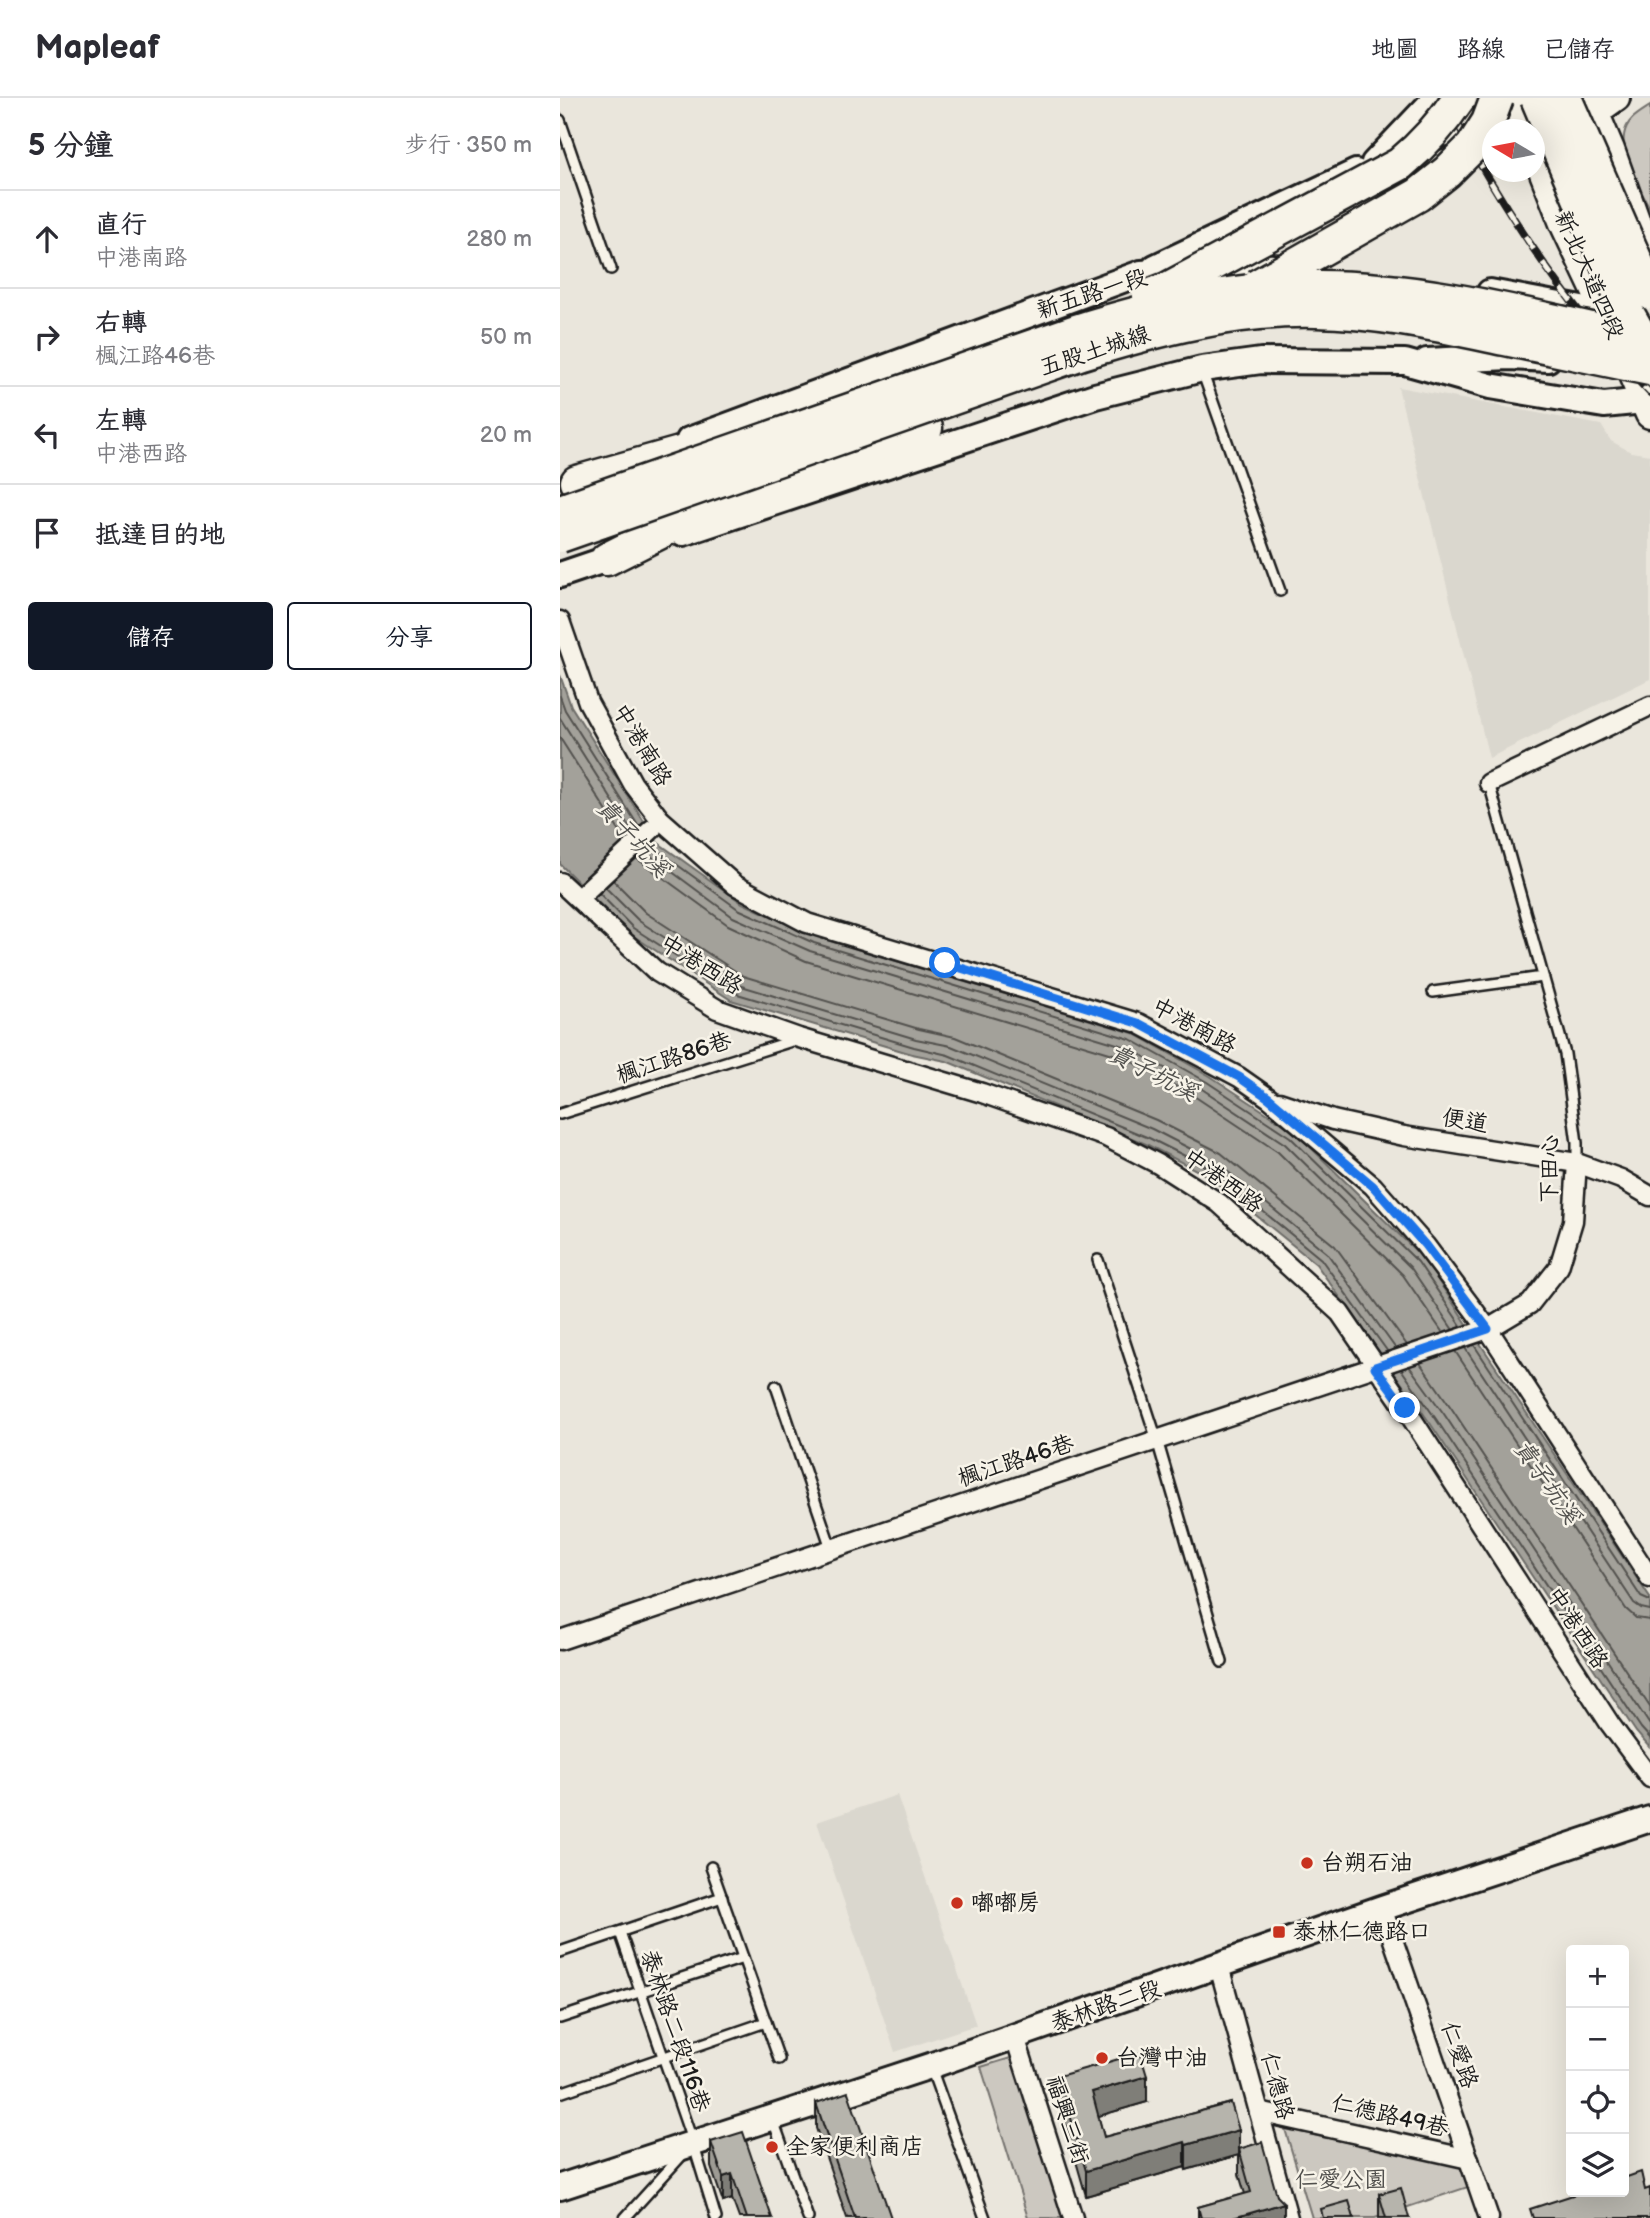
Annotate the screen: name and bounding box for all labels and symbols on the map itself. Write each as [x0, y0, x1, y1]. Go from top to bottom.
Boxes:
north arrow [1482, 119, 1545, 182]
street label: 新北大道四段 [1548, 206, 1630, 344]
street label: 新五路一段 [1033, 263, 1151, 325]
street label: 五股土城線 [1036, 320, 1154, 382]
street label: 中港南路 [606, 698, 678, 792]
water label: 貴子坑溪 [590, 793, 677, 885]
street label: 中港西路 [655, 929, 747, 1001]
route start [929, 947, 960, 978]
street label: 中港南路 [1147, 992, 1241, 1060]
street label: 楓江路86巷 [613, 1026, 736, 1090]
water label: 貴子坑溪 [1104, 1038, 1204, 1109]
street label: 便道 [1440, 1104, 1490, 1138]
street label: 下田心 [1535, 1134, 1565, 1204]
street label: 中港西路 [1178, 1143, 1268, 1219]
route end [1389, 1392, 1420, 1423]
street label: 楓江路46巷 [955, 1429, 1078, 1493]
water label: 貴子坑溪 [1508, 1434, 1588, 1531]
street label: 中港西路 [1540, 1582, 1614, 1674]
place label: 台朔石油 [1321, 1849, 1413, 1877]
marker: 台朔石油 [1299, 1855, 1315, 1871]
place label: 嘟嘟房 [971, 1889, 1040, 1917]
marker: 嘟嘟房 [949, 1895, 965, 1911]
place label: 泰林仁德路口 [1293, 1918, 1431, 1946]
marker: 泰林仁德路口 [1271, 1924, 1287, 1940]
street label: 泰林路二段116巷 [634, 1946, 716, 2117]
street label: 泰林路二段 [1047, 1974, 1165, 2038]
street label: 仁愛路 [1435, 2018, 1483, 2092]
place label: 台灣中油 [1116, 2044, 1208, 2072]
street label: 仁德路 [1255, 2049, 1299, 2123]
marker: 台灣中油 [1094, 2050, 1110, 2066]
street label: 福興三街 [1039, 2072, 1095, 2168]
street label: 仁德路49巷 [1329, 2089, 1452, 2143]
place label: 全家便利商店 [786, 2133, 924, 2161]
marker: 全家便利商店 [764, 2139, 780, 2155]
park label: 仁愛公園 [1295, 2166, 1387, 2194]

